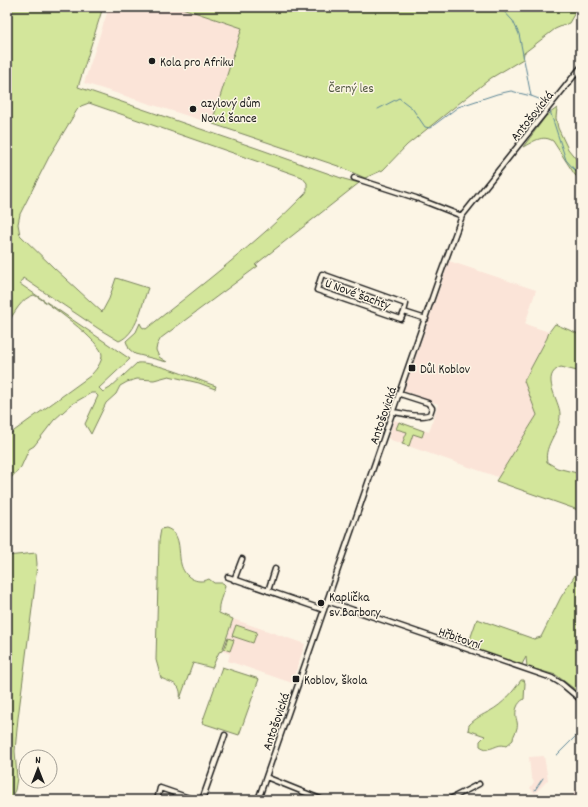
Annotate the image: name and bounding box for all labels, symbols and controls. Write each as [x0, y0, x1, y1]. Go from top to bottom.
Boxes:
place label: Kola pro Afriku [160, 54, 233, 73]
marker: Kola pro Afriku [147, 56, 157, 66]
park label: Černý les [328, 80, 374, 99]
street label: Antošovická [507, 87, 560, 146]
place label: azylový dům Nová šance [201, 95, 261, 129]
marker: azylový dům Nová šance [188, 104, 198, 114]
street label: U Nové šachty [322, 275, 393, 316]
place label: Důl Koblov [420, 361, 471, 380]
marker: Důl Koblov [407, 363, 417, 373]
street label: Antošovická [366, 384, 403, 447]
place label: Kaplička sv.Barbory [329, 589, 381, 623]
marker: Kaplička sv.Barbory [316, 598, 326, 608]
street label: Hřbitovní [435, 623, 485, 656]
place label: Koblov, škola [304, 672, 368, 691]
marker: Koblov, škola [291, 674, 301, 684]
street label: Antošovická [259, 690, 296, 753]
north arrow [18, 749, 58, 789]
text: N [35, 753, 41, 769]

